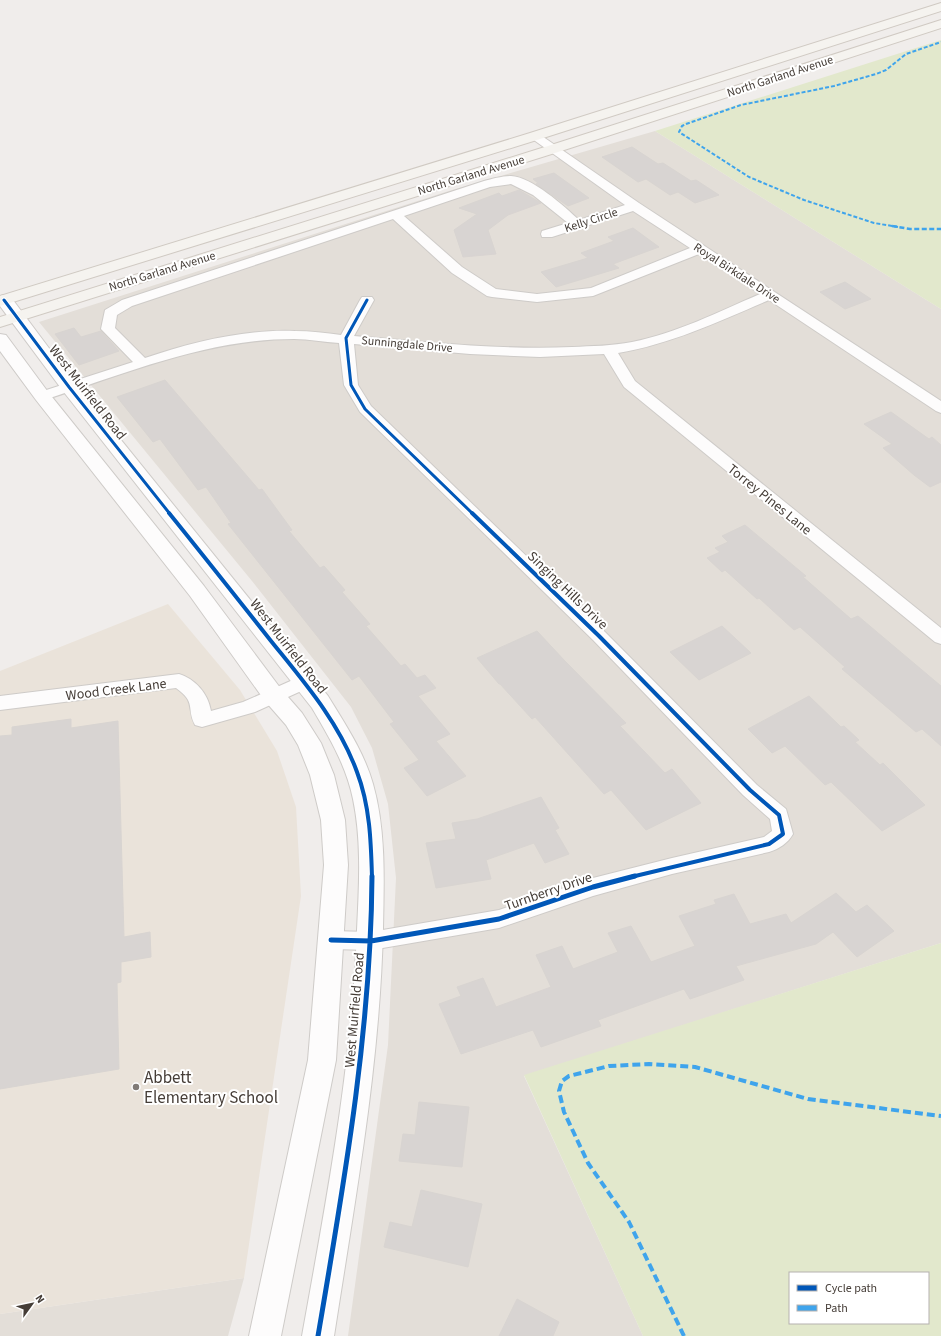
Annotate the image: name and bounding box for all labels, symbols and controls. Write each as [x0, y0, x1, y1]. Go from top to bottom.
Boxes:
street label: North Garland Avenue [725, 51, 835, 102]
street label: North Garland Avenue [416, 151, 527, 200]
street label: Kelly Circle [562, 204, 620, 237]
street label: Royal Birkdale Drive [690, 239, 783, 308]
street label: North Garland Avenue [107, 247, 218, 296]
street label: Sunningdale Drive [361, 332, 453, 357]
street label: West Muirfield Road [44, 341, 131, 444]
street label: Torrey Pines Lane [723, 460, 816, 540]
street label: Singing Hills Drive [522, 547, 612, 635]
street label: West Muirfield Road [245, 595, 332, 698]
street label: Wood Creek Lane [65, 674, 168, 706]
street label: Turnberry Drive [502, 868, 595, 916]
street label: West Muirfield Road [340, 952, 370, 1069]
place label: Abbett Elementary School [144, 1066, 278, 1110]
marker: Abbett Elementary School [131, 1082, 141, 1092]
legend [789, 1272, 929, 1324]
text: Cycle path [825, 1280, 877, 1297]
north arrow [12, 1284, 52, 1324]
text: N [32, 1292, 48, 1306]
text: Path [825, 1300, 848, 1317]

